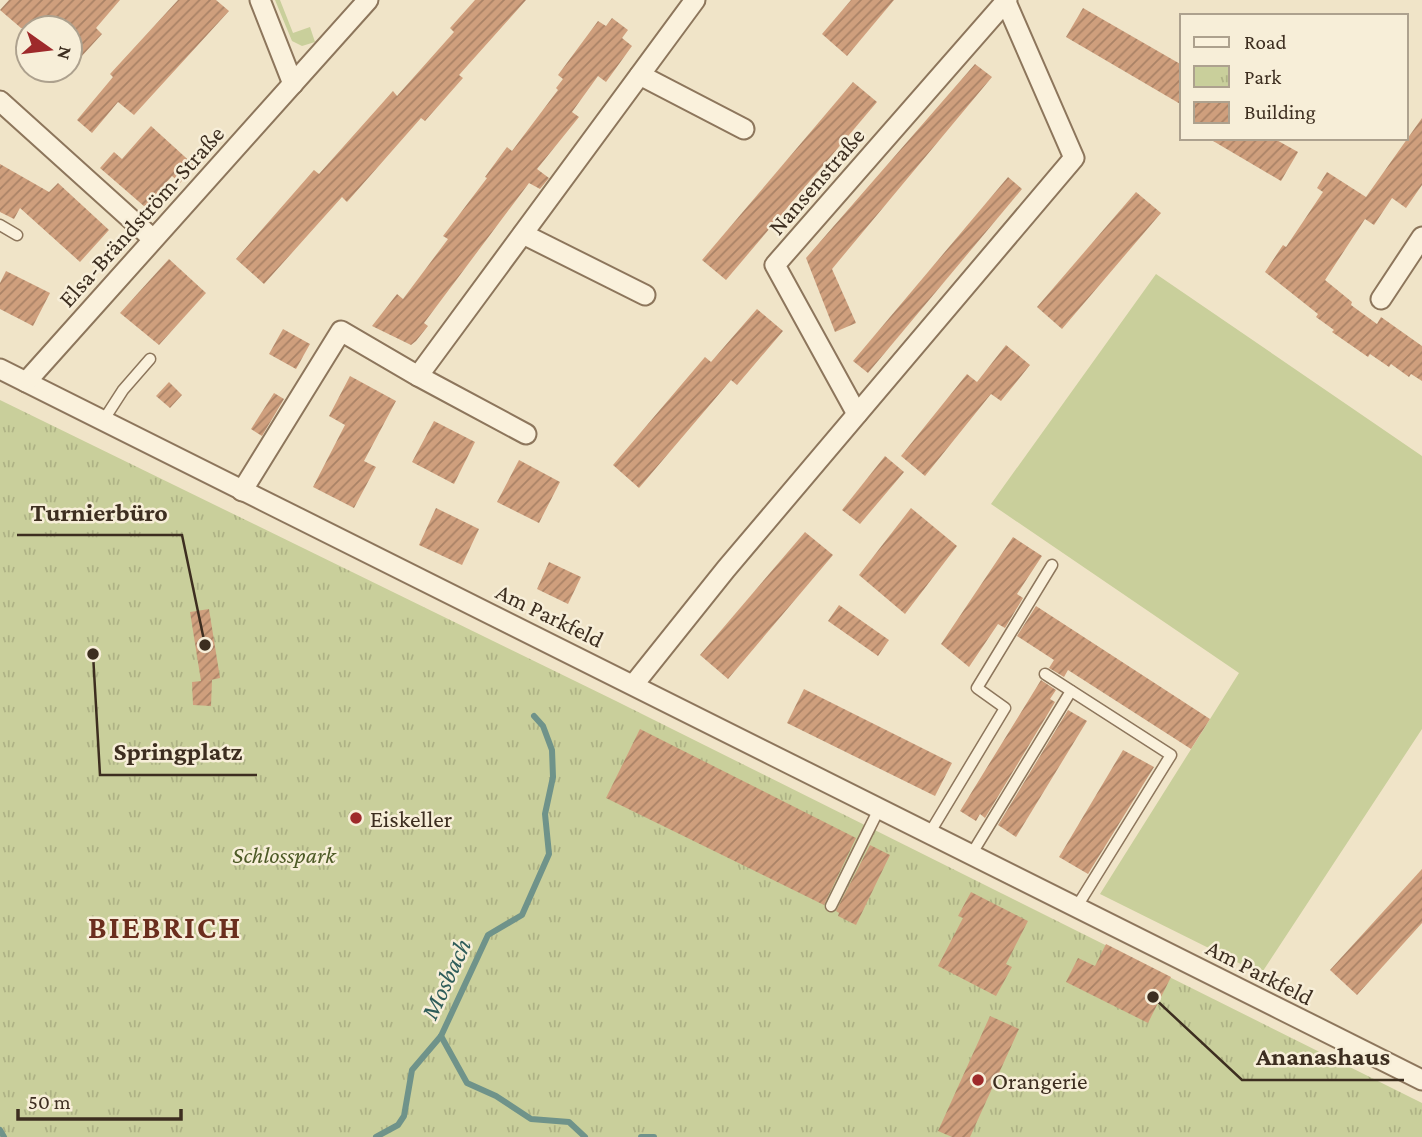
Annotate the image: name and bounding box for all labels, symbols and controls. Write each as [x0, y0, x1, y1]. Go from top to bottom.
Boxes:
north arrow [14, 14, 84, 84]
legend [1180, 14, 1408, 140]
text: Road [1244, 30, 1287, 54]
text: N [53, 44, 77, 62]
text: Park [1244, 65, 1281, 89]
text: Building [1244, 100, 1316, 124]
street label: Elsa-Brändström-Straße [53, 120, 229, 312]
street label: Nansenstraße [762, 122, 870, 240]
callout: Turnierbüro [17, 488, 182, 535]
text: Turnierbüro [30, 498, 168, 527]
street label: Am Parkfeld [492, 577, 609, 653]
callout: Springplatz [100, 728, 257, 775]
text: Springplatz [113, 737, 243, 766]
place label: Eiskeller [370, 805, 453, 832]
marker: Eiskeller [348, 810, 364, 826]
park label: Schlosspark [232, 841, 337, 868]
district label: BIEBRICH [88, 909, 242, 945]
water label: Mosbach [414, 934, 477, 1025]
street label: Am Parkfeld [1202, 934, 1318, 1011]
callout: Ananashaus [1242, 1033, 1404, 1080]
text: Ananashaus [1255, 1042, 1390, 1071]
place label: Orangerie [992, 1067, 1088, 1094]
marker: Orangerie [970, 1072, 986, 1088]
scale bar [18, 1078, 180, 1122]
text: 50 m [28, 1090, 71, 1114]

